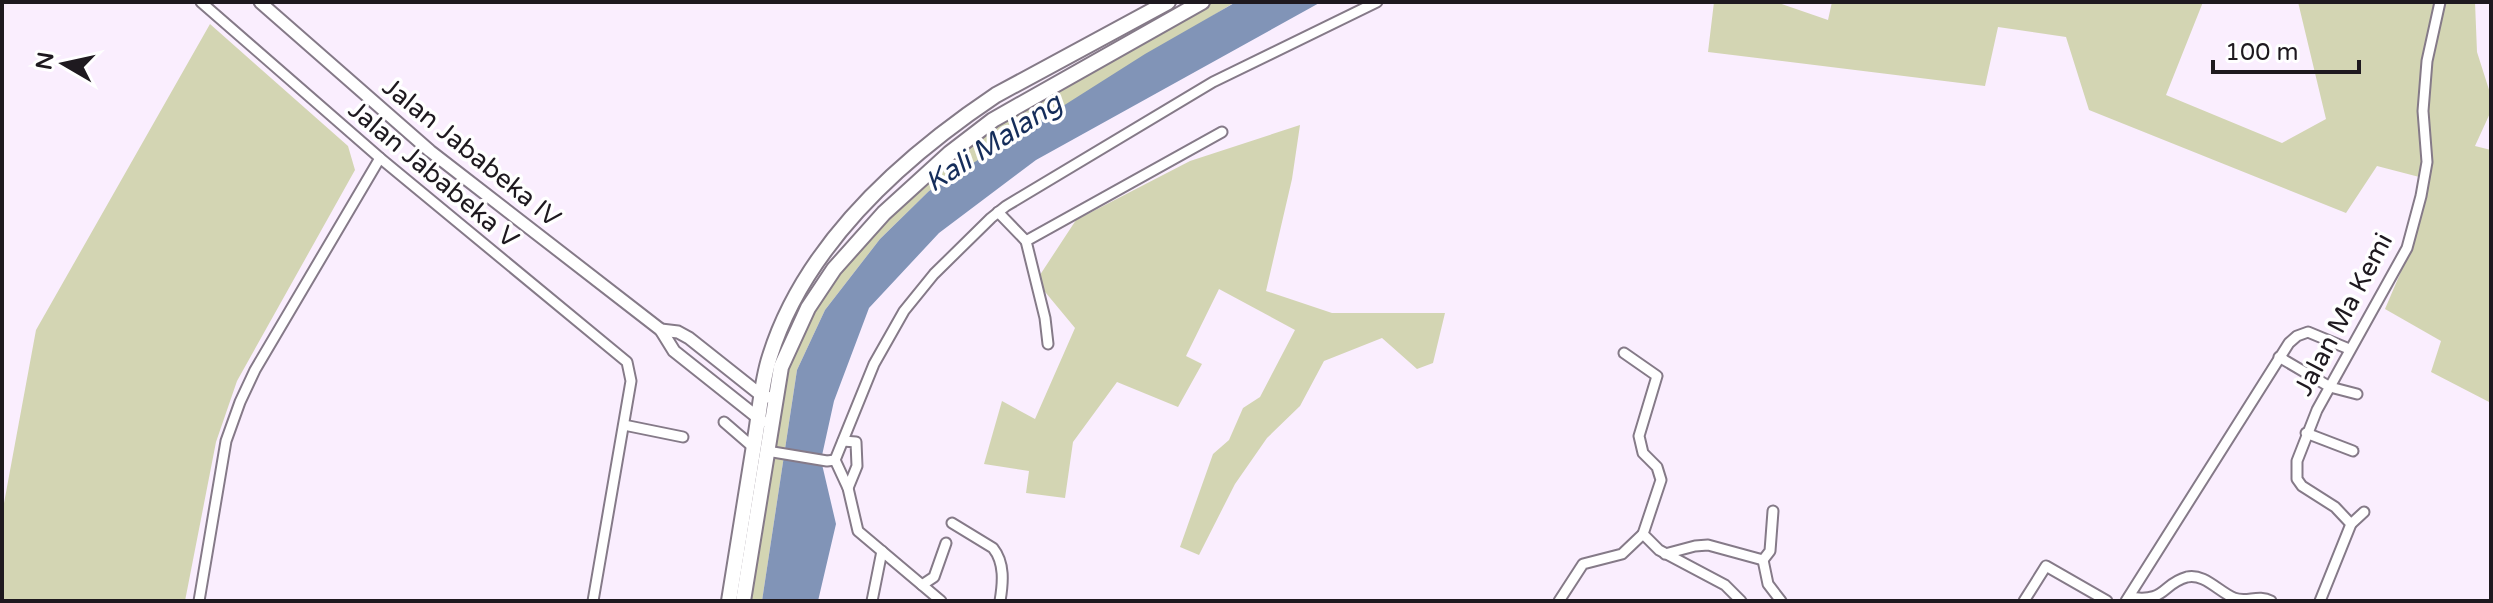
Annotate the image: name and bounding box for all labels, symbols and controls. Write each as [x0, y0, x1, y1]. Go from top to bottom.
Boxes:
north arrow [24, 24, 104, 104]
scale bar [2213, 24, 2359, 74]
text: 100 m [2225, 38, 2299, 67]
text: N [31, 50, 59, 72]
street label: Jalan Jababeka IV [376, 71, 567, 234]
water label: Kali Malang [919, 85, 1069, 200]
street label: Jalan Jababeka V [342, 94, 525, 255]
street label: Jalan Ma Kemi [2288, 228, 2399, 401]

